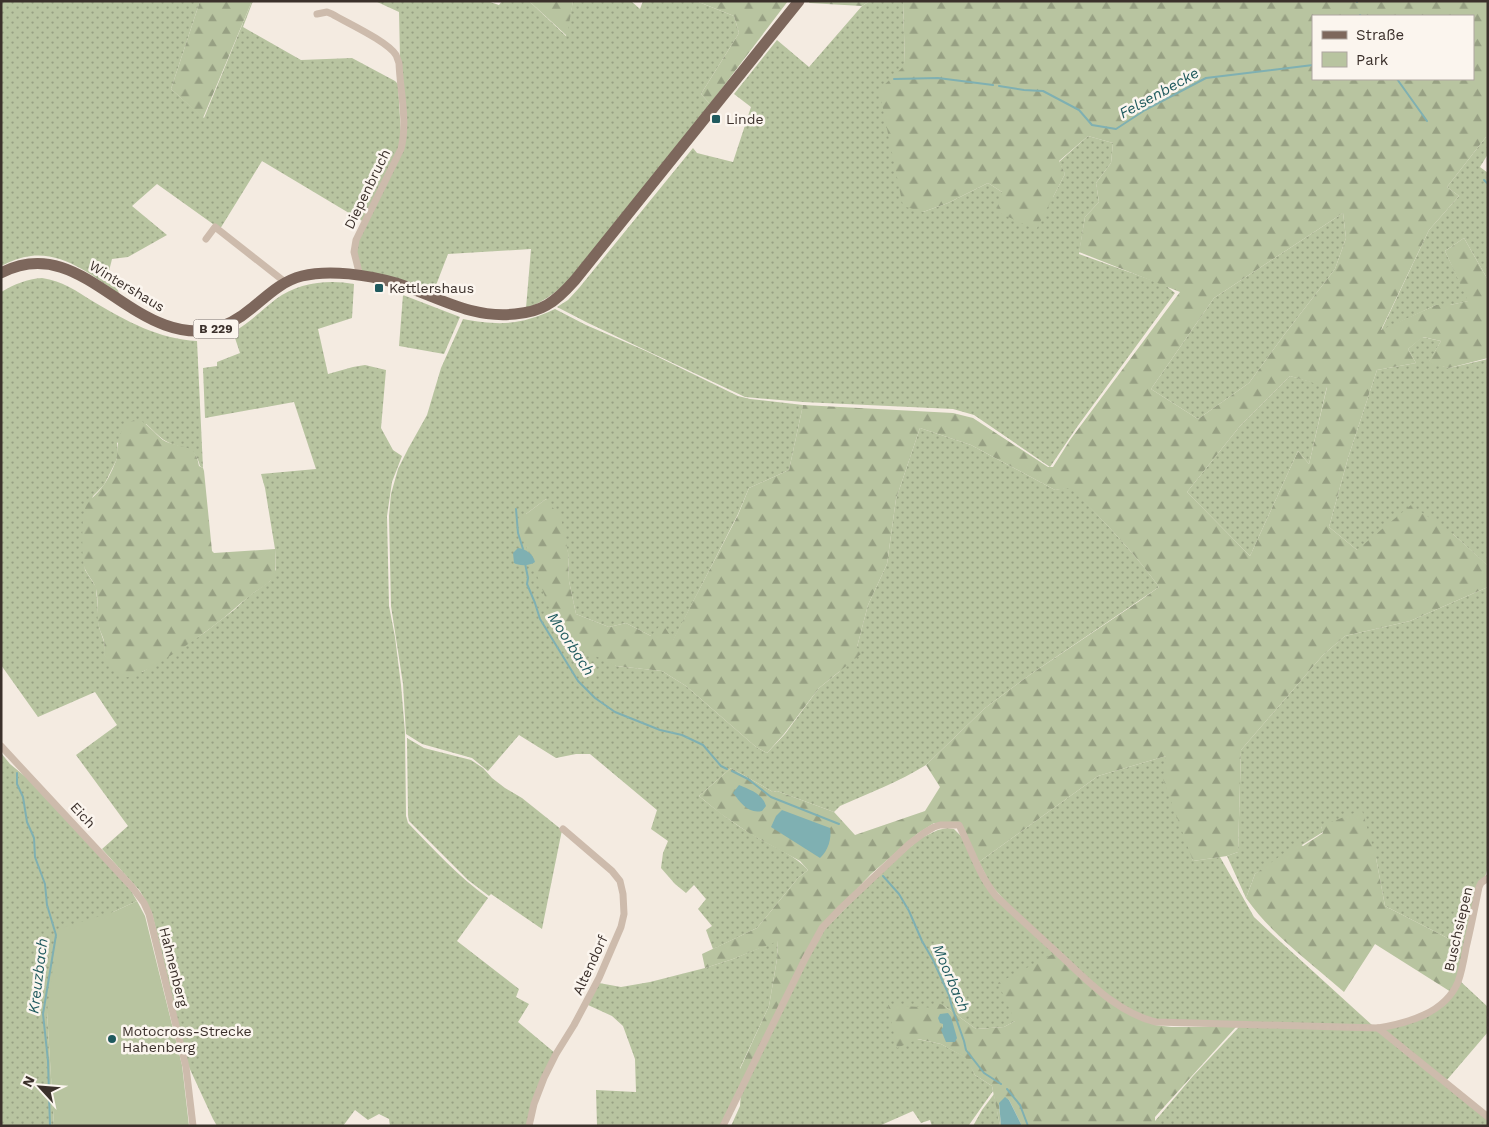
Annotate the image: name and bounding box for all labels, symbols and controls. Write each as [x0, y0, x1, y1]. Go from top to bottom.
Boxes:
legend [1312, 15, 1474, 80]
text: Straße [1356, 26, 1404, 44]
text: Park [1356, 51, 1389, 69]
water label: Felsenbecke [1116, 64, 1202, 122]
place label: Linde [726, 111, 764, 127]
marker: Linde [710, 113, 722, 125]
street label: Diepenbruch [341, 146, 393, 232]
street label: Wintershaus [86, 257, 168, 315]
place label: Kettlershaus [389, 280, 474, 296]
marker: Kettlershaus [373, 282, 385, 294]
road number: B 229 [194, 320, 238, 338]
water label: Moorbach [544, 609, 598, 679]
street label: Eich [67, 799, 99, 831]
street label: Buschsiepen [1440, 885, 1476, 973]
street label: Hahnenberg [156, 925, 192, 1009]
street label: Altendorf [569, 932, 611, 997]
water label: Kreuzbach [24, 937, 52, 1015]
water label: Moorbach [929, 942, 973, 1014]
place label: Motocross-Strecke Hahenberg [122, 1023, 252, 1055]
marker: Motocross-Strecke Hahenberg [106, 1033, 118, 1045]
north arrow [15, 1062, 65, 1112]
text: N [19, 1073, 38, 1089]

